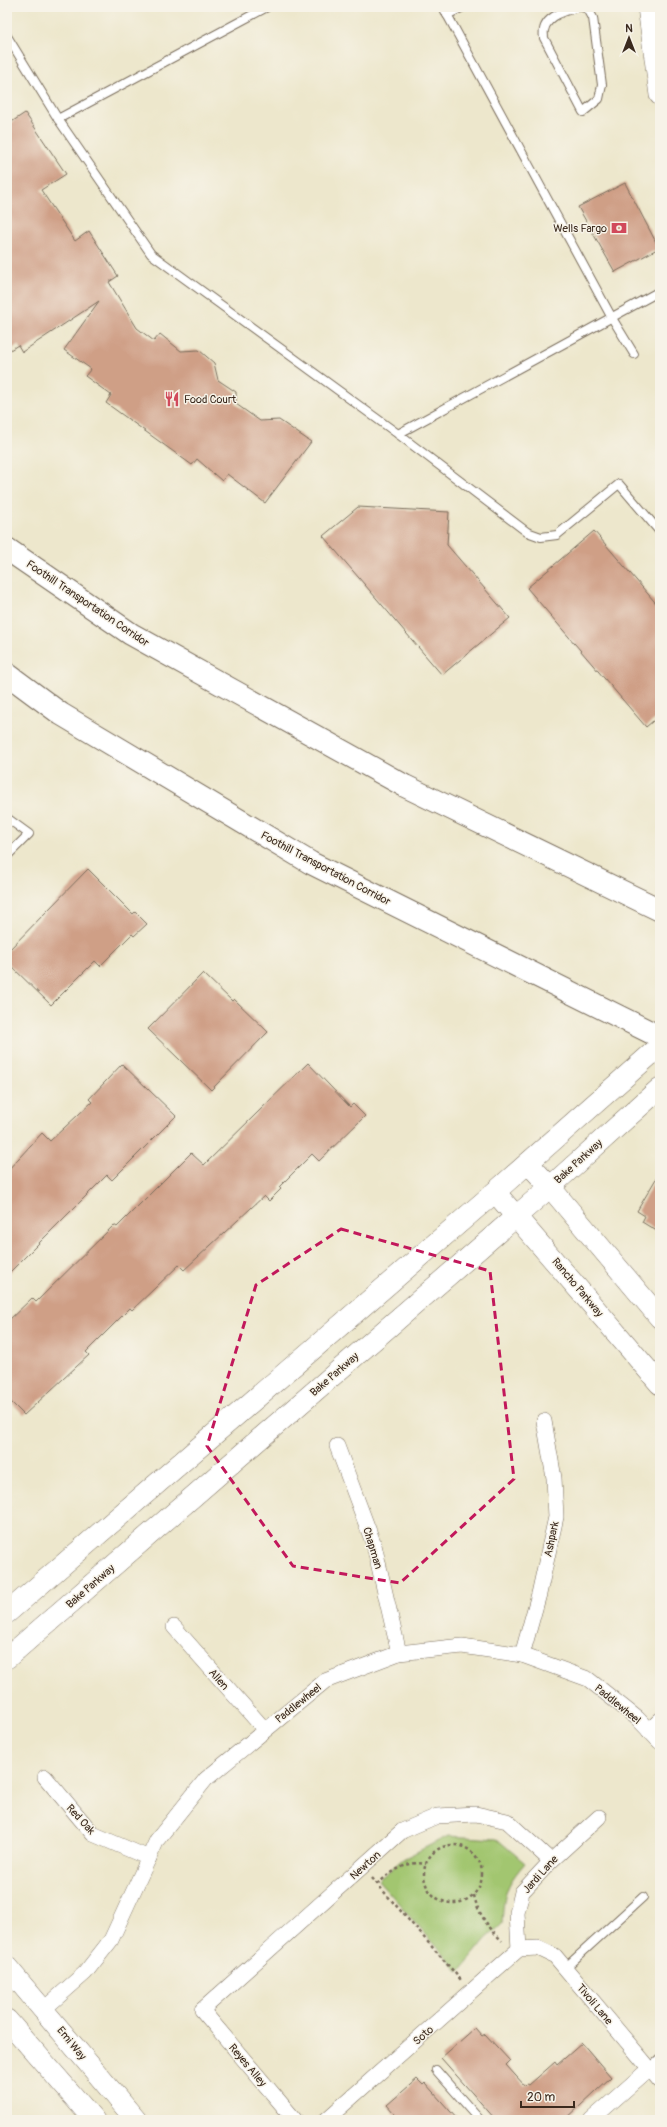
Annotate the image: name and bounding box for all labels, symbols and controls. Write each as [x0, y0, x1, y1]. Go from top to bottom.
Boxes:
north arrow [609, 18, 649, 58]
text: N [625, 22, 633, 35]
bank icon: Wells Fargo [610, 219, 628, 237]
place label: Wells Fargo [553, 222, 607, 235]
restaurant icon: Food Court [163, 390, 181, 408]
place label: Food Court [184, 393, 237, 406]
street label: Foothill Transportation Corridor [24, 557, 152, 649]
street label: Foothill Transportation Corridor [259, 829, 393, 908]
street label: Bake Parkway [552, 1136, 605, 1186]
street label: Rancho Parkway [549, 1255, 606, 1320]
street label: Bake Parkway [307, 1350, 362, 1399]
street label: Ashpark [541, 1520, 562, 1558]
street label: Chapman [360, 1526, 385, 1571]
street label: Bake Parkway [63, 1562, 118, 1611]
street label: Allen [206, 1666, 231, 1693]
street label: Paddlewheel [273, 1681, 324, 1726]
street label: Paddlewheel [592, 1682, 643, 1727]
street label: Red Oak [64, 1802, 98, 1837]
street label: Newton [347, 1848, 383, 1882]
street label: Jardi Lane [520, 1852, 561, 1896]
street label: Tivoli Lane [574, 1981, 616, 2028]
street label: Soto [411, 2023, 436, 2048]
street label: Emi Way [54, 2024, 89, 2063]
street label: Reyes Alley [226, 2041, 269, 2089]
scale bar [521, 2083, 574, 2109]
text: 20 m [527, 2090, 556, 2105]

